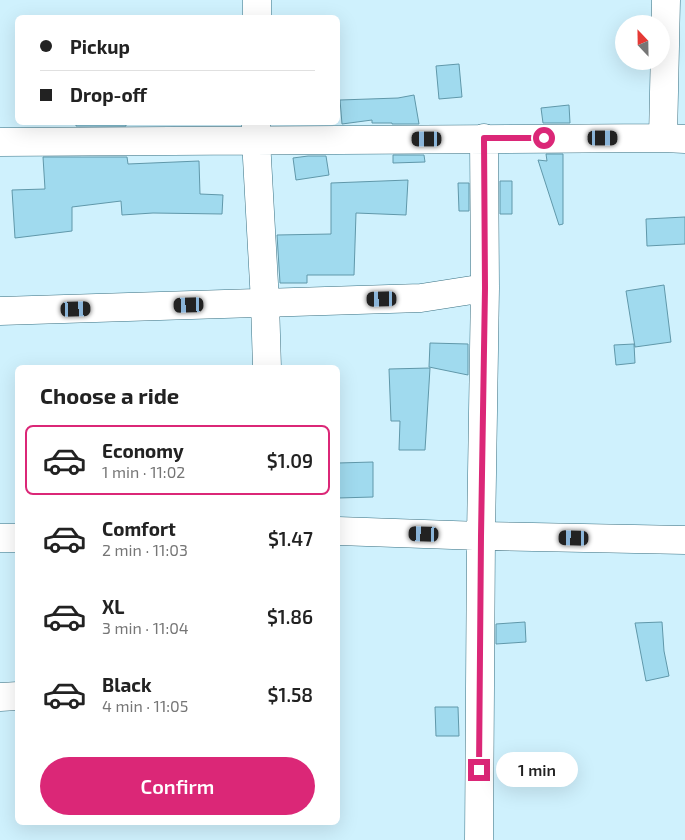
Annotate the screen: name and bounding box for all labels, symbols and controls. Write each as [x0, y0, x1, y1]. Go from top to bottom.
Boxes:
north arrow [615, 15, 670, 70]
map controls [615, 15, 670, 70]
text: Pickup [70, 35, 130, 58]
text: Drop-off [70, 83, 147, 106]
route start [533, 127, 555, 149]
car [588, 131, 618, 146]
car [412, 132, 442, 147]
car [366, 291, 397, 307]
car [173, 297, 204, 313]
car [60, 301, 91, 317]
text: Choose a ride [40, 382, 179, 408]
icon: car [42, 438, 87, 483]
text: Economy [102, 439, 184, 462]
text: $1.09 [267, 449, 313, 472]
text: 1 min · 11:02 [102, 462, 185, 481]
icon: car [42, 516, 87, 561]
text: Comfort [102, 517, 176, 540]
car [408, 526, 439, 542]
text: $1.47 [268, 527, 313, 550]
car [558, 530, 589, 546]
text: 2 min · 11:03 [102, 540, 188, 559]
icon: car [42, 594, 87, 639]
text: XL [102, 595, 124, 618]
text: $1.86 [267, 605, 313, 628]
text: 3 min · 11:04 [102, 618, 189, 637]
icon: car [42, 672, 87, 717]
text: Black [102, 673, 152, 696]
text: $1.58 [268, 683, 313, 706]
text: 4 min · 11:05 [102, 696, 188, 715]
callout: 1 min [496, 752, 579, 788]
button: Confirm [40, 757, 315, 815]
route end [468, 759, 490, 781]
text: 1 min [518, 760, 556, 779]

